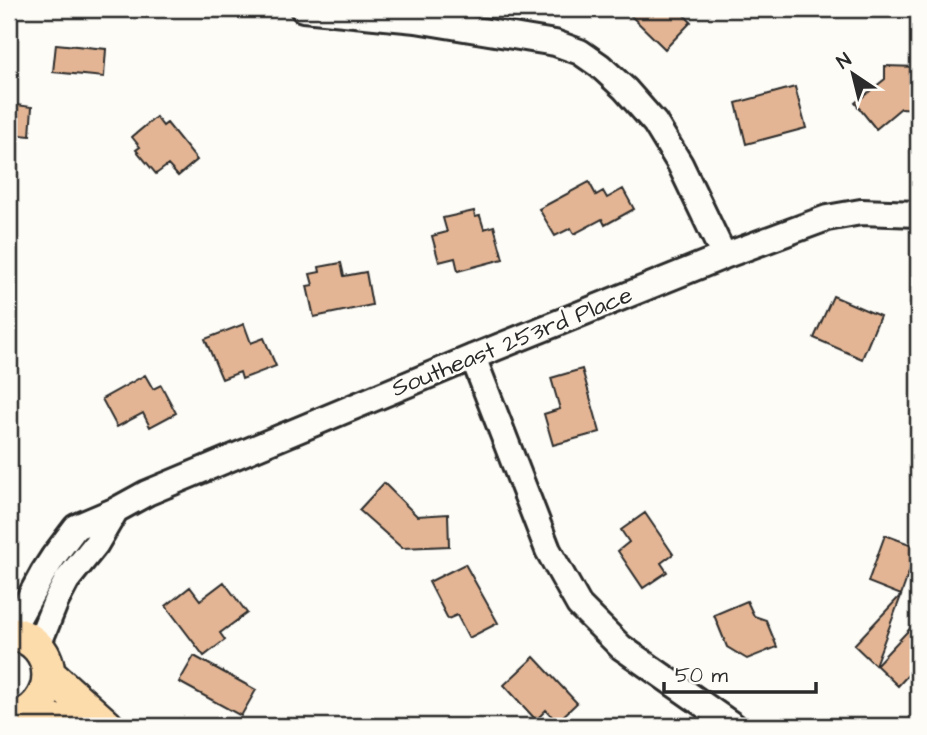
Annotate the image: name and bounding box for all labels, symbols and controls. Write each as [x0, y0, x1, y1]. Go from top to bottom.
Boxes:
north arrow [818, 38, 888, 108]
text: N [831, 47, 857, 76]
street label: Southeast 253rd Place [387, 278, 637, 406]
scale bar [664, 651, 817, 695]
text: 50 m [675, 661, 729, 690]

